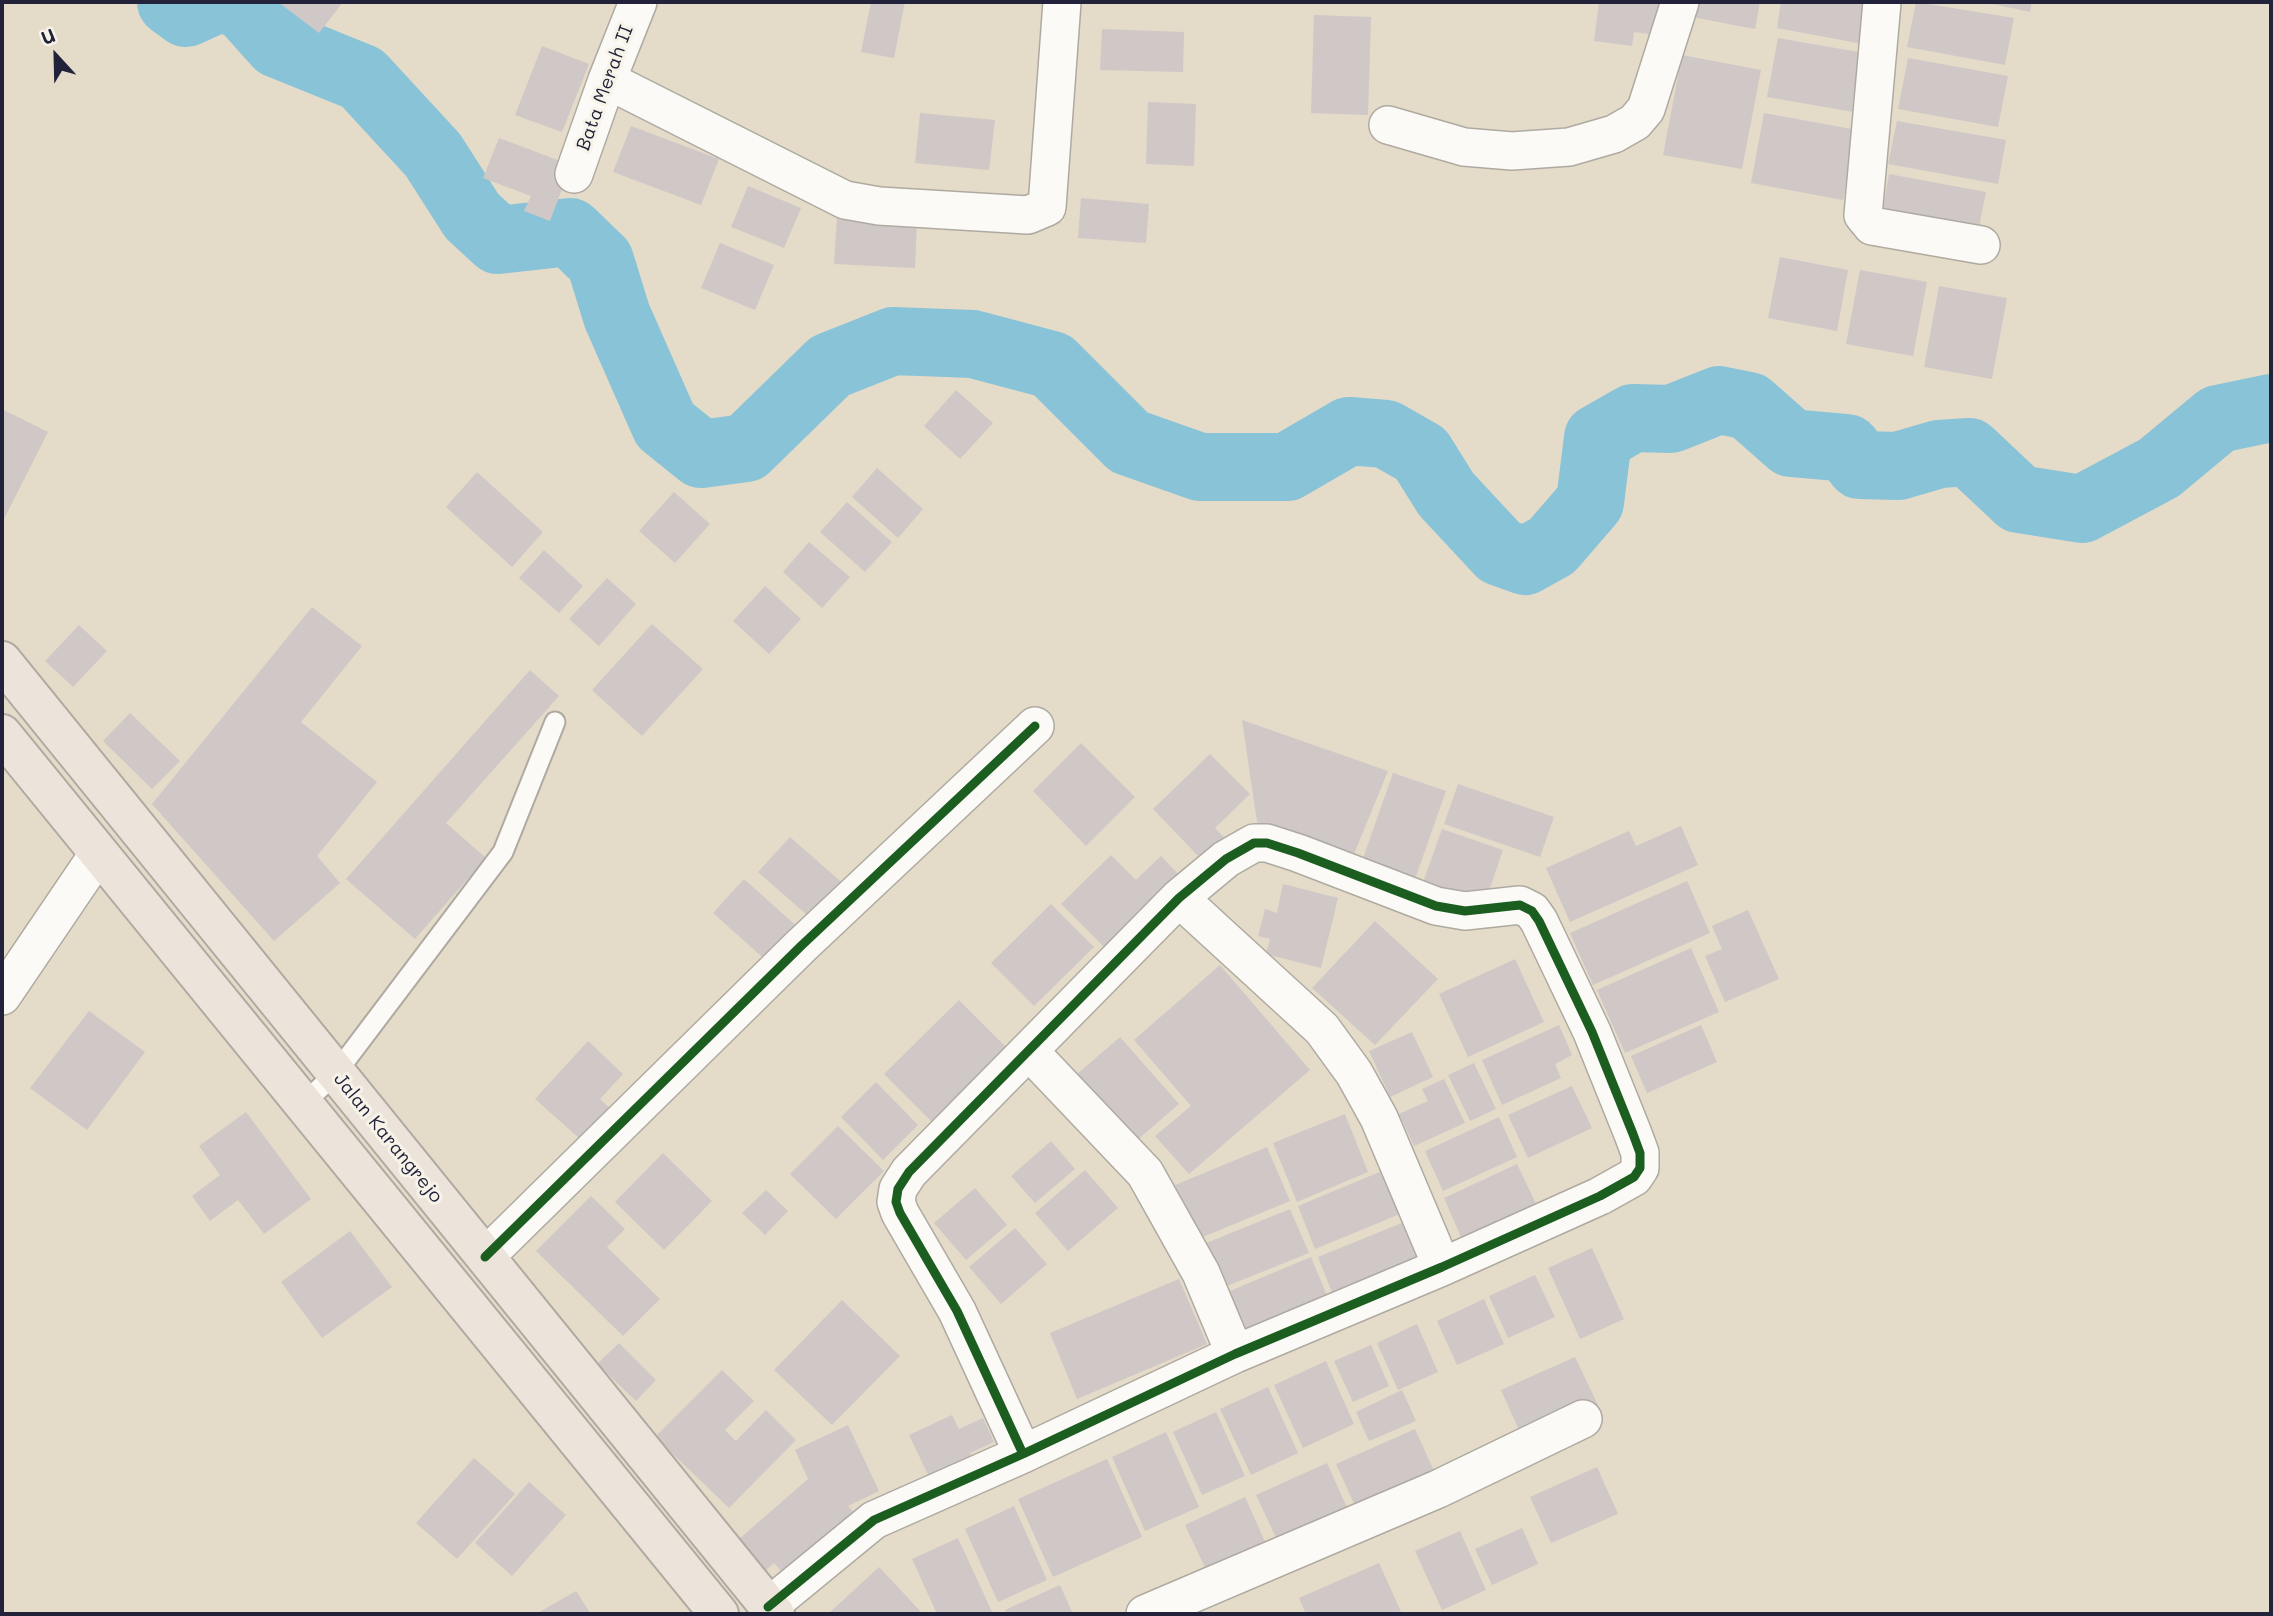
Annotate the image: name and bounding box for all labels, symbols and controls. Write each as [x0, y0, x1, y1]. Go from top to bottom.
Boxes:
north arrow [21, 21, 91, 91]
text: U [37, 22, 59, 50]
street label: Bata Merah II [572, 22, 638, 154]
street label: Jalan Karangrejo [329, 1068, 447, 1208]

